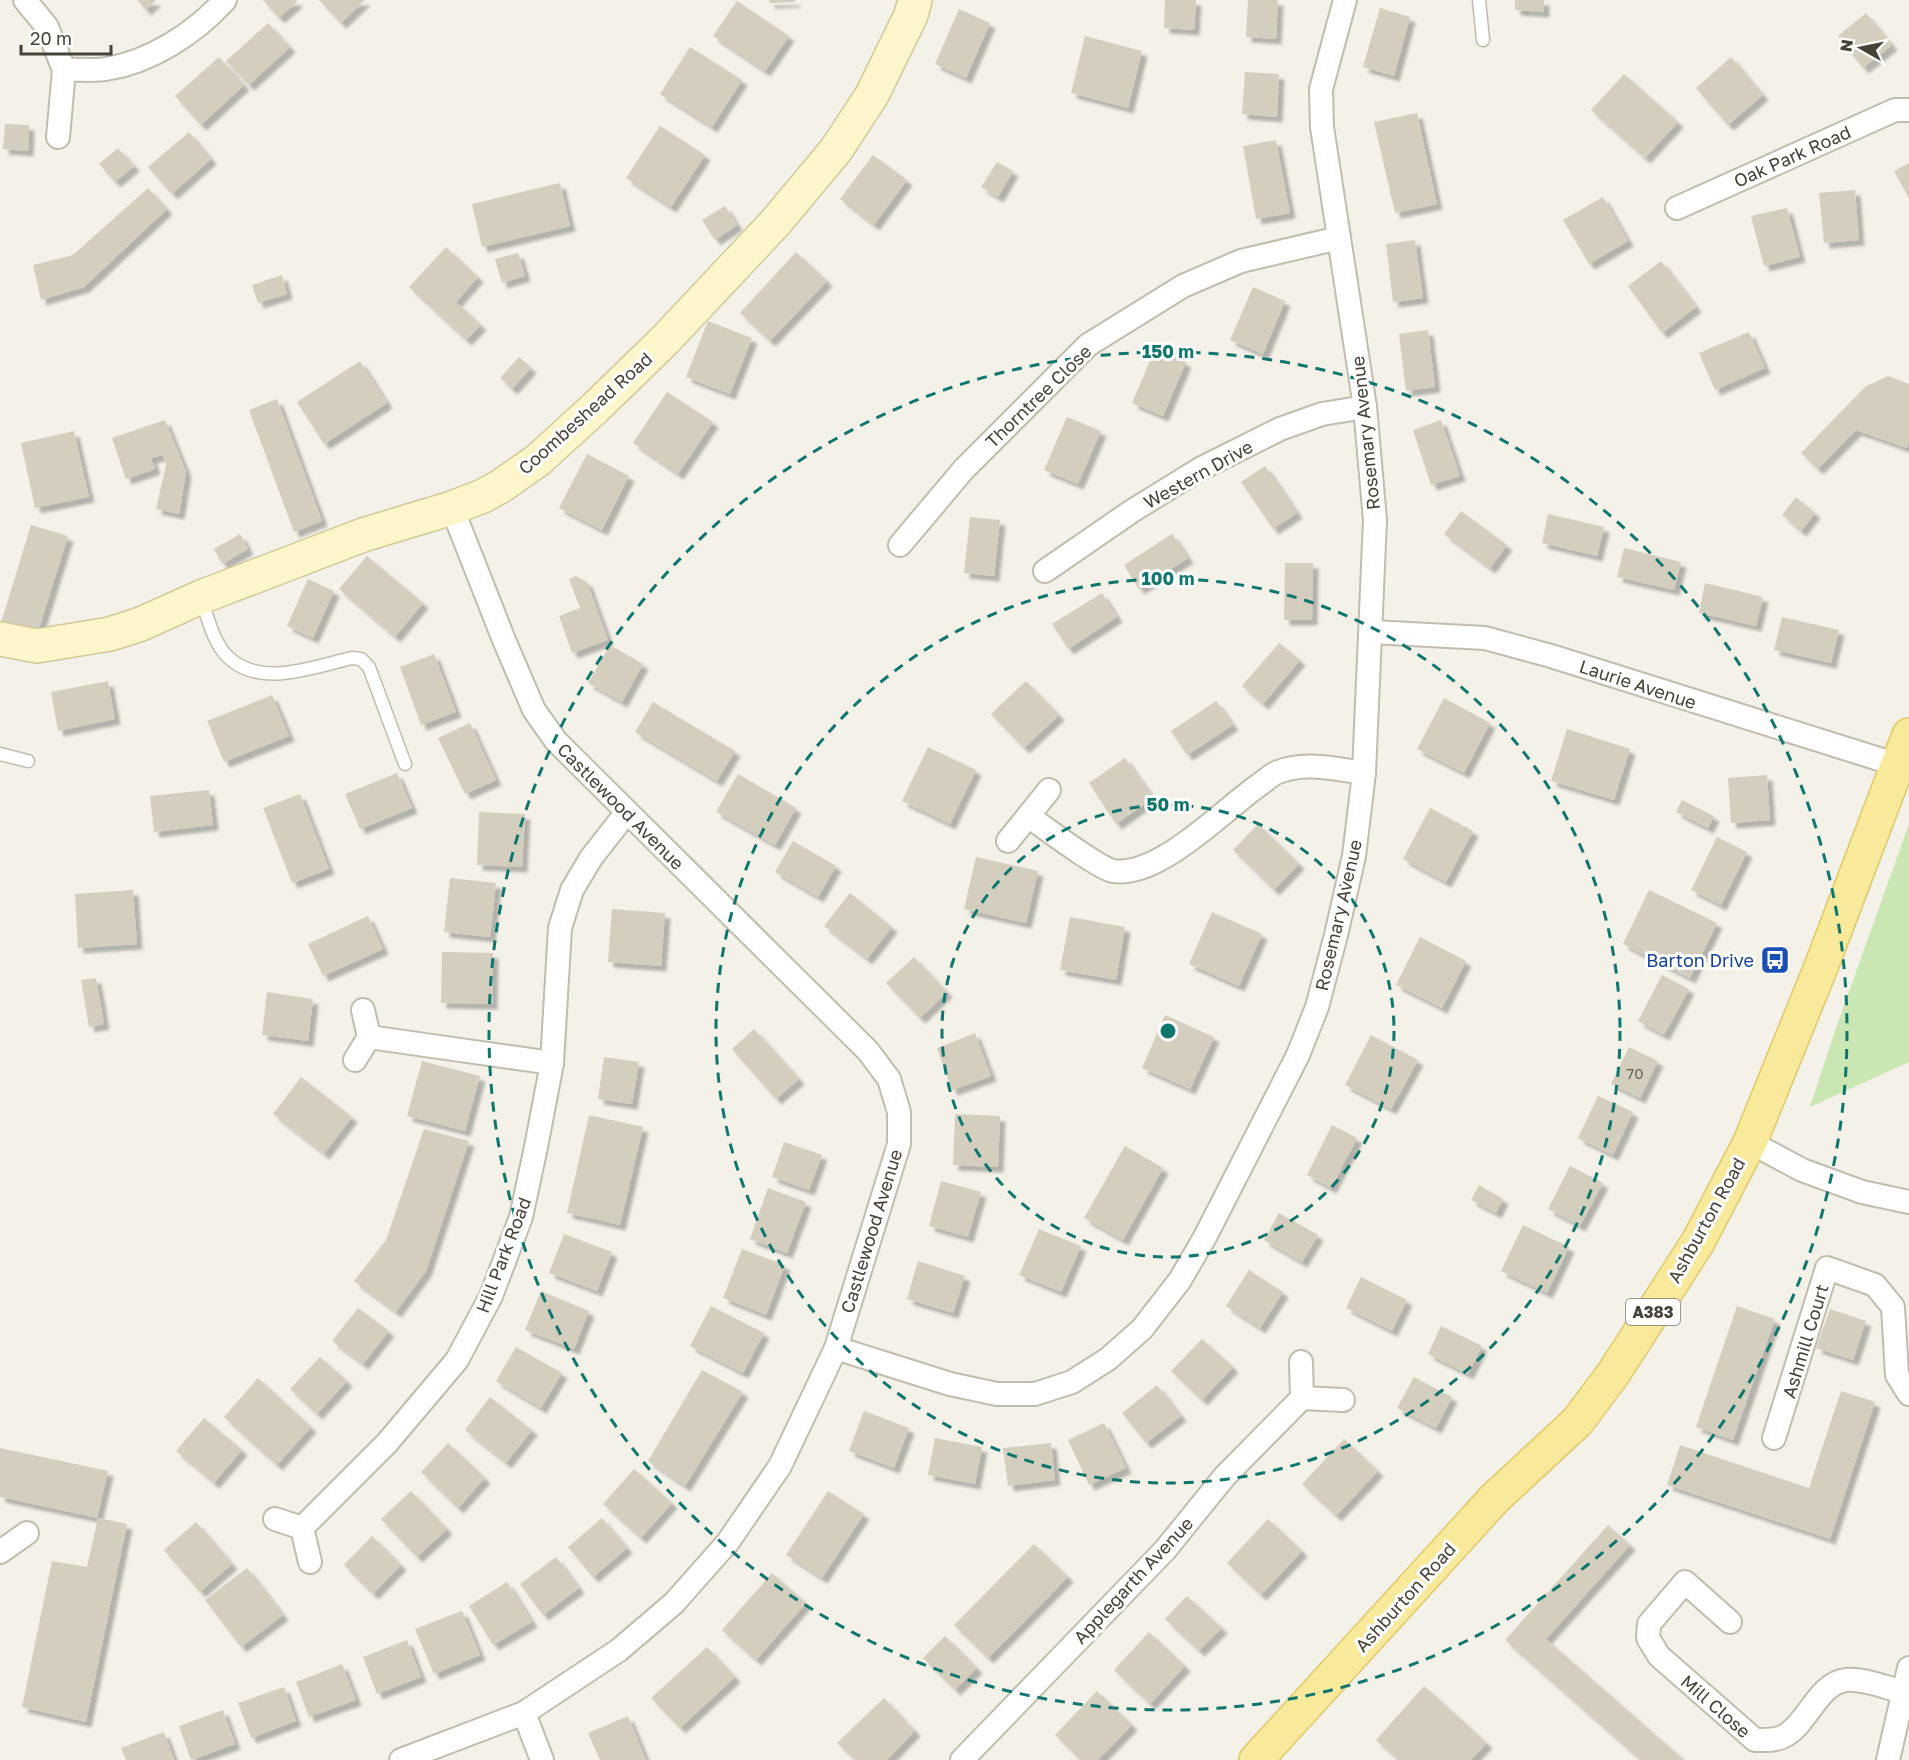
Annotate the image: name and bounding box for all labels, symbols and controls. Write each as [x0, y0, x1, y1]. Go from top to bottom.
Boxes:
scale bar [21, 18, 111, 56]
north arrow [1831, 18, 1891, 78]
text: 20 m [30, 27, 72, 49]
text: N [1835, 38, 1857, 53]
street label: Oak Park Road [1730, 120, 1854, 192]
street label: Thorntree Close [980, 340, 1096, 452]
text: 150 m [1142, 340, 1194, 362]
street label: Coombeshead Road [514, 347, 656, 479]
street label: Rosemary Avenue [1346, 355, 1384, 511]
street label: Western Drive [1140, 435, 1256, 513]
text: 100 m [1142, 567, 1194, 589]
street label: Laurie Avenue [1577, 655, 1699, 713]
street label: Castlewood Avenue [553, 738, 689, 874]
text: 50 m [1147, 793, 1189, 815]
street label: Rosemary Avenue [1310, 837, 1366, 993]
bus stop icon: Barton Drive [1759, 944, 1791, 976]
place label: Barton Drive [1646, 949, 1754, 971]
centre of rings [1158, 1021, 1178, 1041]
house number: 70 [1626, 1064, 1644, 1082]
street label: Castlewood Avenue [836, 1146, 906, 1316]
street label: Ashburton Road [1663, 1154, 1749, 1286]
street label: Hill Park Road [471, 1194, 535, 1316]
street label: Ashmill Court [1777, 1281, 1833, 1401]
road number: A383 [1626, 1299, 1680, 1325]
street label: Applegarth Avenue [1069, 1512, 1197, 1648]
street label: Ashburton Road [1350, 1538, 1460, 1656]
street label: Mill Close [1677, 1670, 1755, 1742]

